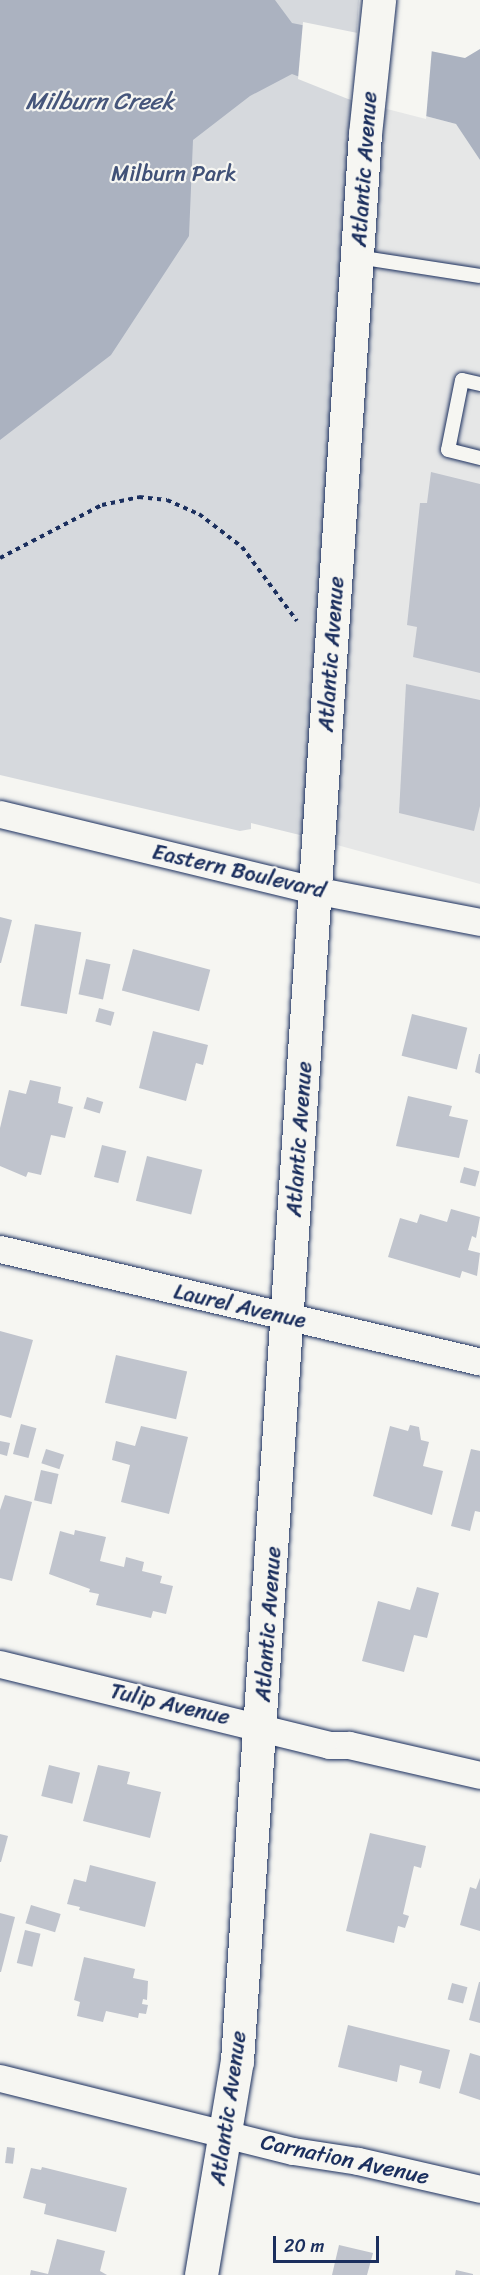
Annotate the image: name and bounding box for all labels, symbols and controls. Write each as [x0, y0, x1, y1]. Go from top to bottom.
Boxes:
water label: Milburn Creek [25, 88, 175, 116]
street label: Atlantic Avenue [345, 90, 383, 248]
park label: Milburn Park [111, 161, 237, 187]
street label: Atlantic Avenue [312, 575, 350, 733]
street label: Eastern Boulevard [150, 838, 328, 904]
street label: Atlantic Avenue [280, 1060, 318, 1218]
street label: Laurel Avenue [171, 1278, 309, 1334]
street label: Atlantic Avenue [249, 1545, 287, 1703]
street label: Tulip Avenue [108, 1677, 232, 1731]
street label: Atlantic Avenue [204, 2029, 252, 2187]
street label: Carnation Avenue [259, 2128, 431, 2190]
scale bar [276, 2224, 382, 2262]
text: 20 m [284, 2230, 324, 2262]

